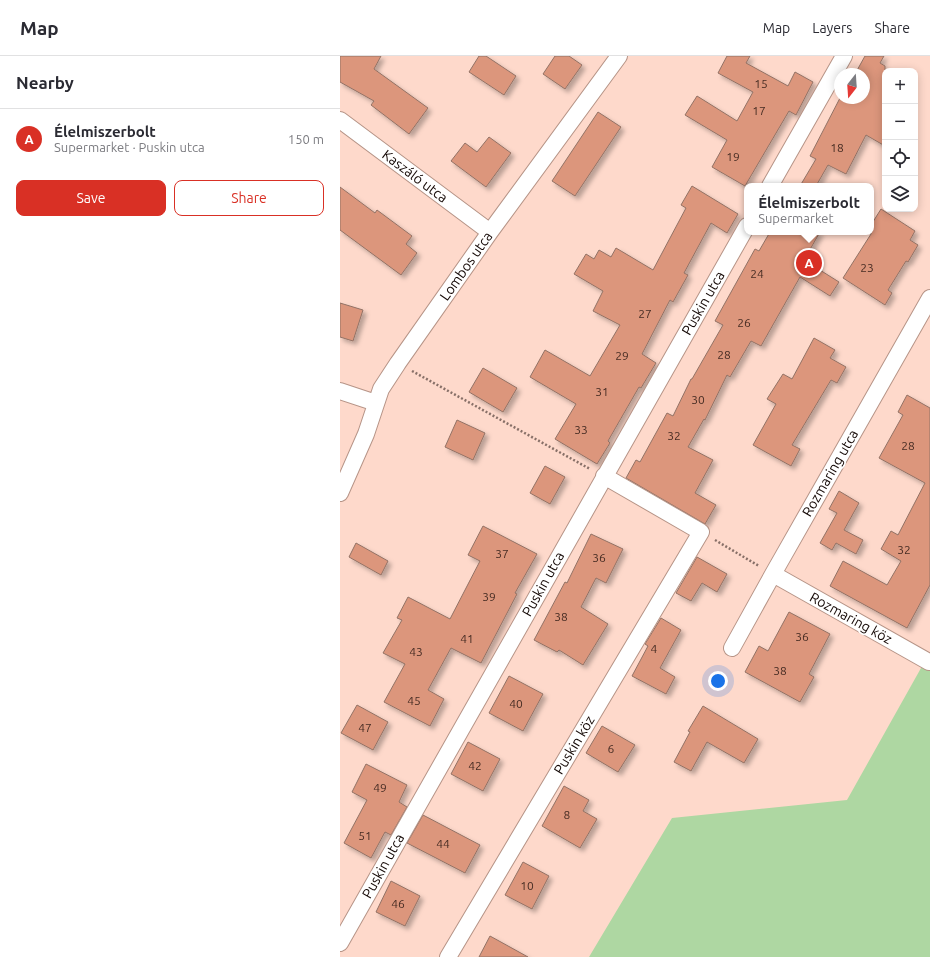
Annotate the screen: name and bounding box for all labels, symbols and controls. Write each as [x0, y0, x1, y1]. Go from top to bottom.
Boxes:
text: Map [20, 17, 59, 39]
text: Map [763, 20, 790, 36]
text: Layers [812, 20, 852, 36]
text: Share [874, 20, 910, 36]
north arrow [834, 68, 870, 104]
map controls [882, 68, 918, 212]
button: + [882, 68, 918, 104]
text: Nearby [16, 73, 74, 92]
house number: 15 [754, 77, 768, 90]
house number: 17 [752, 104, 766, 117]
button: − [882, 104, 918, 140]
text: Élelmiszerbolt [54, 123, 156, 140]
text: A [24, 132, 34, 146]
text: 150 m [288, 132, 324, 146]
text: Supermarket · Puskin utca [54, 140, 205, 154]
button: locate [882, 140, 918, 176]
house number: 18 [830, 141, 844, 154]
street label: Kaszáló utca [379, 146, 451, 206]
house number: 19 [726, 150, 740, 163]
button: layers [882, 176, 918, 212]
button: Save [16, 180, 166, 216]
button: Share [174, 180, 324, 216]
popup [744, 183, 874, 235]
text: Élelmiszerbolt [758, 194, 860, 211]
text: Supermarket [758, 211, 834, 225]
street label: Lombos utca [436, 229, 496, 303]
pin: A [796, 248, 822, 278]
house number: 23 [860, 261, 874, 274]
house number: 24 [750, 267, 764, 280]
street label: Puskin utca [678, 268, 728, 338]
house number: 27 [638, 307, 652, 320]
house number: 26 [737, 316, 751, 329]
house number: 28 [717, 348, 731, 361]
house number: 29 [615, 349, 629, 362]
house number: 31 [595, 385, 609, 398]
house number: 30 [691, 393, 705, 406]
house number: 33 [574, 423, 588, 436]
street label: Rozmaring utca [799, 427, 861, 519]
house number: 32 [667, 429, 681, 442]
house number: 28 [901, 439, 915, 452]
house number: 32 [897, 543, 911, 556]
house number: 37 [495, 547, 509, 560]
street label: Puskin utca [519, 549, 567, 619]
house number: 36 [592, 551, 606, 564]
street label: Rozmaring köz [807, 589, 895, 647]
house number: 39 [482, 590, 496, 603]
house number: 38 [554, 610, 568, 623]
house number: 36 [795, 630, 809, 643]
house number: 41 [460, 632, 474, 645]
house number: 4 [651, 642, 658, 655]
house number: 43 [409, 645, 423, 658]
house number: 38 [773, 664, 787, 677]
your location [708, 671, 728, 691]
house number: 45 [407, 694, 421, 707]
house number: 40 [509, 697, 523, 710]
street label: Puskin köz [550, 713, 598, 777]
house number: 47 [358, 721, 372, 734]
house number: 6 [608, 742, 615, 755]
house number: 42 [468, 759, 482, 772]
house number: 49 [373, 781, 387, 794]
house number: 8 [564, 808, 571, 821]
house number: 51 [358, 829, 372, 842]
street label: Puskin utca [359, 831, 407, 901]
house number: 44 [436, 837, 450, 850]
house number: 10 [520, 879, 534, 892]
house number: 46 [391, 897, 405, 910]

